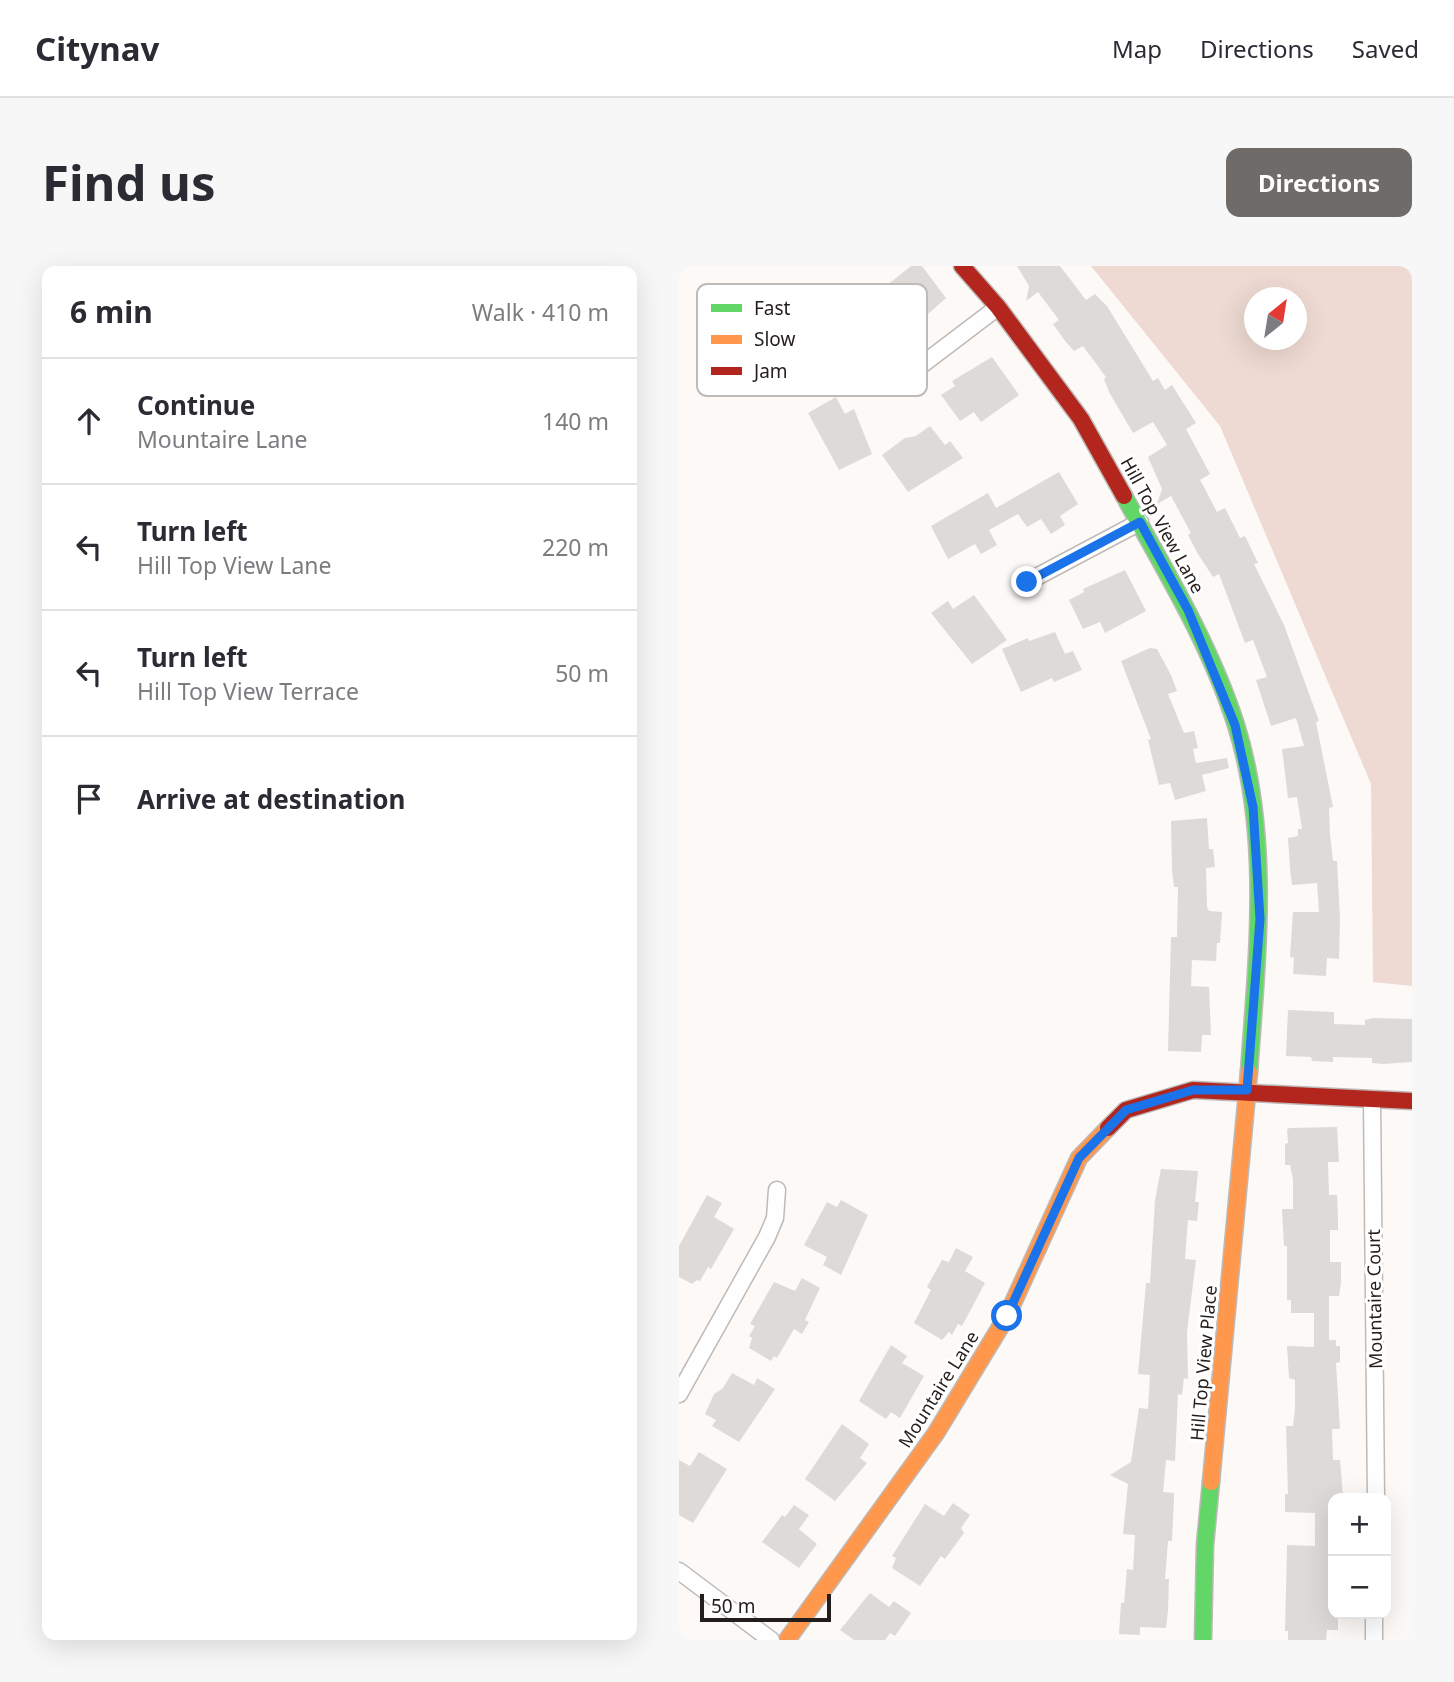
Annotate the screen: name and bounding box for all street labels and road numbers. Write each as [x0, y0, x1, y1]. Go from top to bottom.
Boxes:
street label: Hill Top View Lane [1116, 453, 1210, 597]
street label: Mountaire Court [1361, 1228, 1387, 1369]
street label: Hill Top View Place [1184, 1284, 1222, 1442]
street label: Mountaire Lane [892, 1326, 984, 1452]

